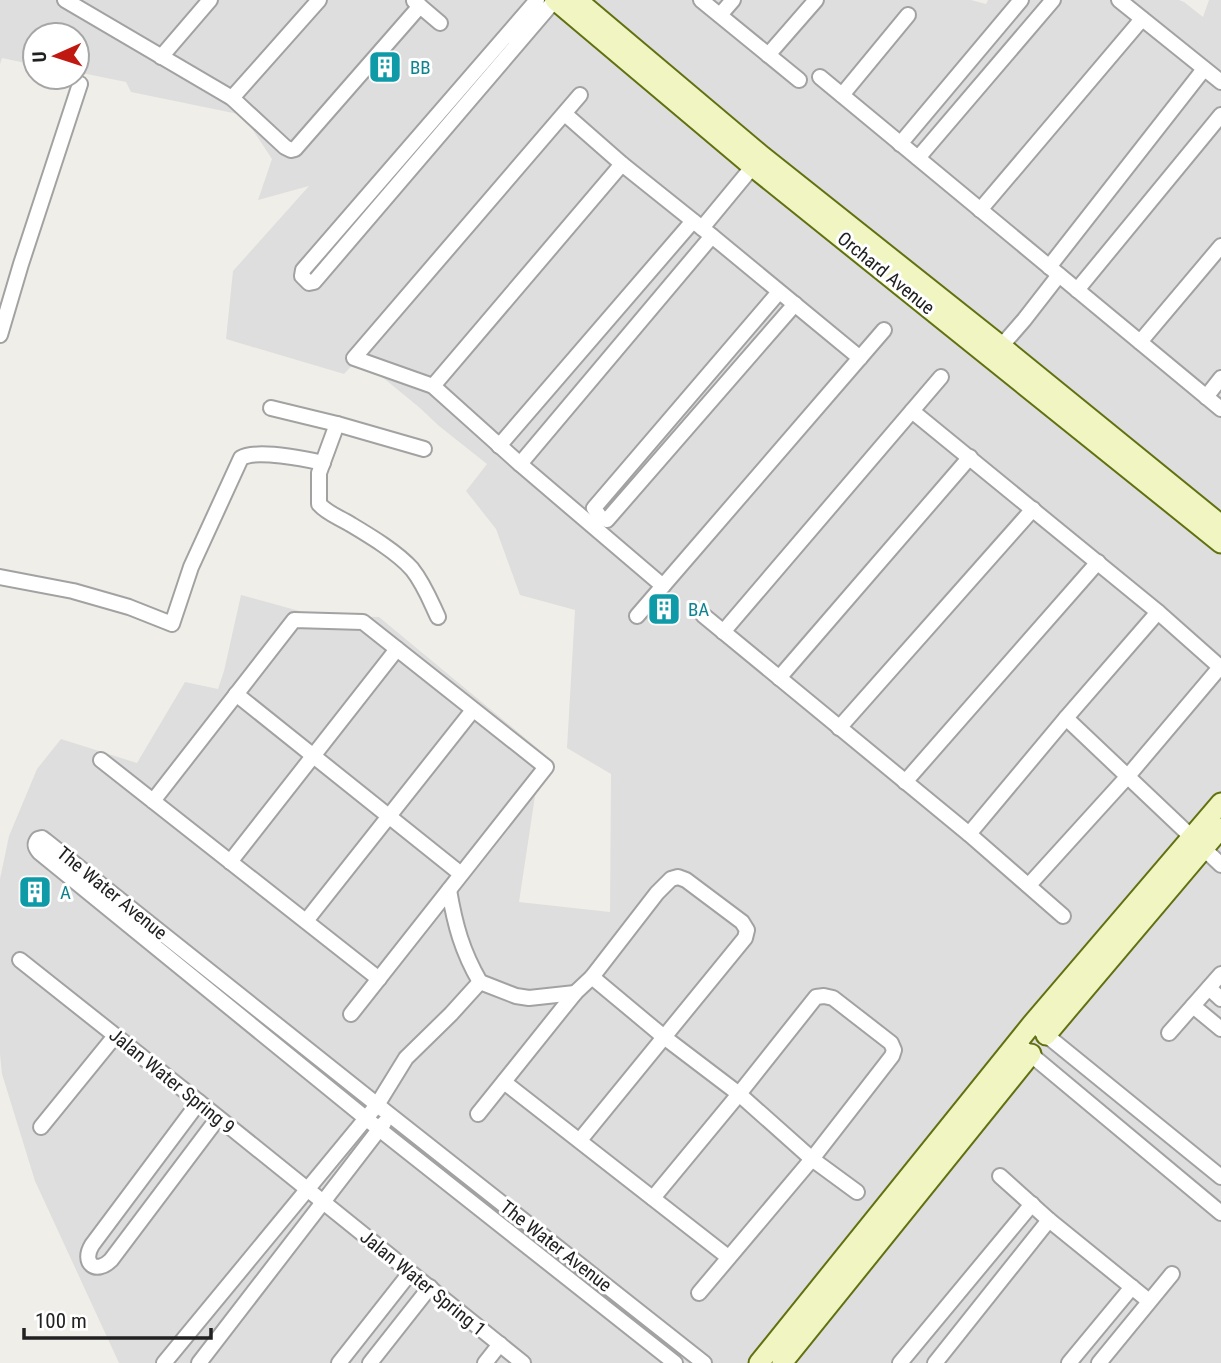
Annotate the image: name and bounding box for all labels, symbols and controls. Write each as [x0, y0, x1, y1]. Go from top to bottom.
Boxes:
north arrow [21, 21, 91, 91]
building icon: BB [366, 48, 404, 86]
text: U [28, 51, 51, 63]
place label: BB [410, 56, 431, 79]
street label: Orchard Avenue [833, 227, 939, 319]
building icon: BA [645, 590, 683, 628]
place label: BA [688, 598, 709, 621]
street label: The Water Avenue [52, 842, 172, 944]
building icon: A [16, 873, 54, 911]
place label: A [60, 881, 71, 904]
street label: Jalan Water Spring 9 [105, 1023, 239, 1139]
street label: The Water Avenue [496, 1195, 616, 1297]
street label: Jalan Water Spring 1 [356, 1225, 490, 1341]
scale bar [24, 1296, 212, 1340]
text: 100 m [35, 1309, 87, 1333]

